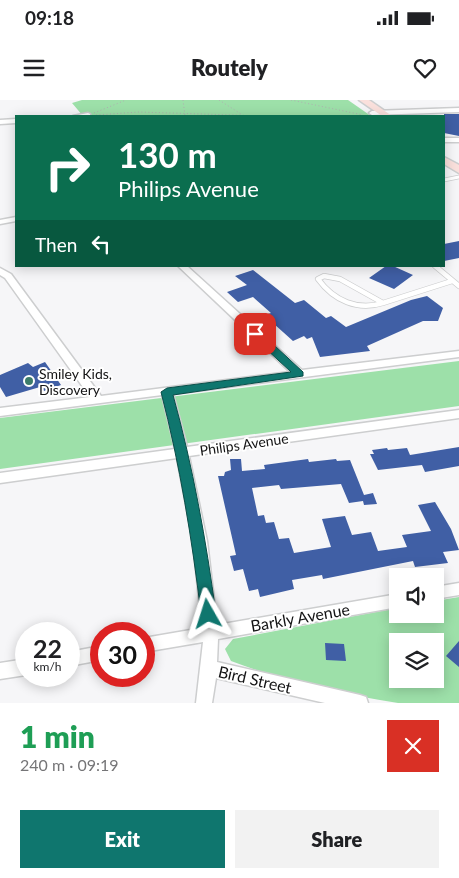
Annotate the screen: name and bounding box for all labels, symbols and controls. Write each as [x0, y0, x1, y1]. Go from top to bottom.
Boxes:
text: 09:18 [25, 6, 74, 29]
icon: menu [20, 54, 48, 82]
text: Routely [191, 54, 268, 81]
icon: heart [411, 54, 439, 82]
text: 130 m [118, 133, 217, 175]
icon: right [35, 135, 100, 200]
text: Philips Avenue [118, 175, 259, 202]
icon: left [87, 230, 115, 258]
text: Then [35, 233, 77, 256]
pin [234, 313, 276, 355]
icon: arrive [241, 320, 269, 348]
place label: Smiley Kids, Discovery [39, 365, 112, 398]
marker: Smiley Kids, Discovery [23, 375, 35, 387]
street label: Philips Avenue [198, 429, 290, 459]
map controls [389, 568, 444, 688]
button: sound [389, 568, 444, 623]
position arrow [181, 587, 233, 639]
street label: Barkly Avenue [249, 599, 351, 635]
speed limit sign: 30 [90, 622, 155, 687]
text: 22 [33, 633, 62, 663]
button: layers [389, 633, 444, 688]
text: km/h [33, 659, 62, 674]
street label: Bird Street [216, 661, 294, 697]
text: 1 min [20, 718, 95, 754]
button: close [387, 720, 439, 772]
text: 240 m · 09:19 [20, 755, 119, 774]
button: Exit [20, 810, 225, 868]
button: Share [235, 810, 439, 868]

